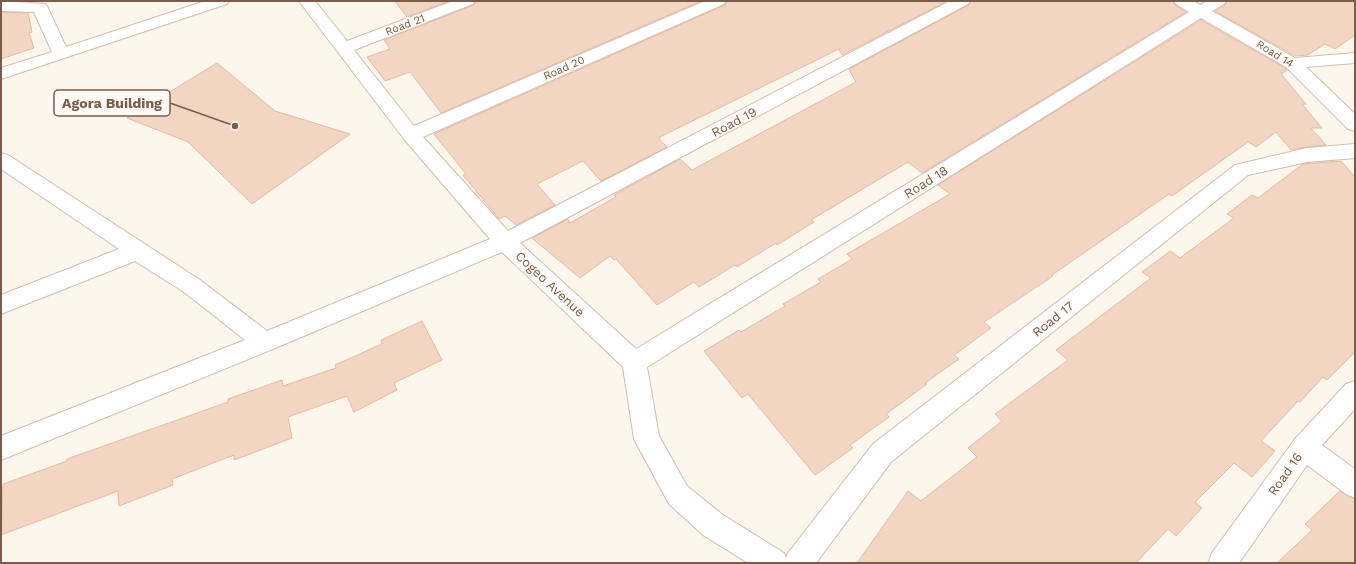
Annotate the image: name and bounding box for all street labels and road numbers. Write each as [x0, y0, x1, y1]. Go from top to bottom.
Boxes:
street label: Road 21 [383, 12, 427, 38]
street label: Road 14 [1254, 38, 1296, 71]
street label: Road 20 [541, 53, 587, 83]
street label: Road 19 [709, 104, 759, 140]
street label: Road 18 [901, 163, 951, 201]
street label: Cogeo Avenue [512, 248, 588, 320]
street label: Road 17 [1029, 298, 1077, 340]
street label: Road 16 [1265, 450, 1305, 498]

